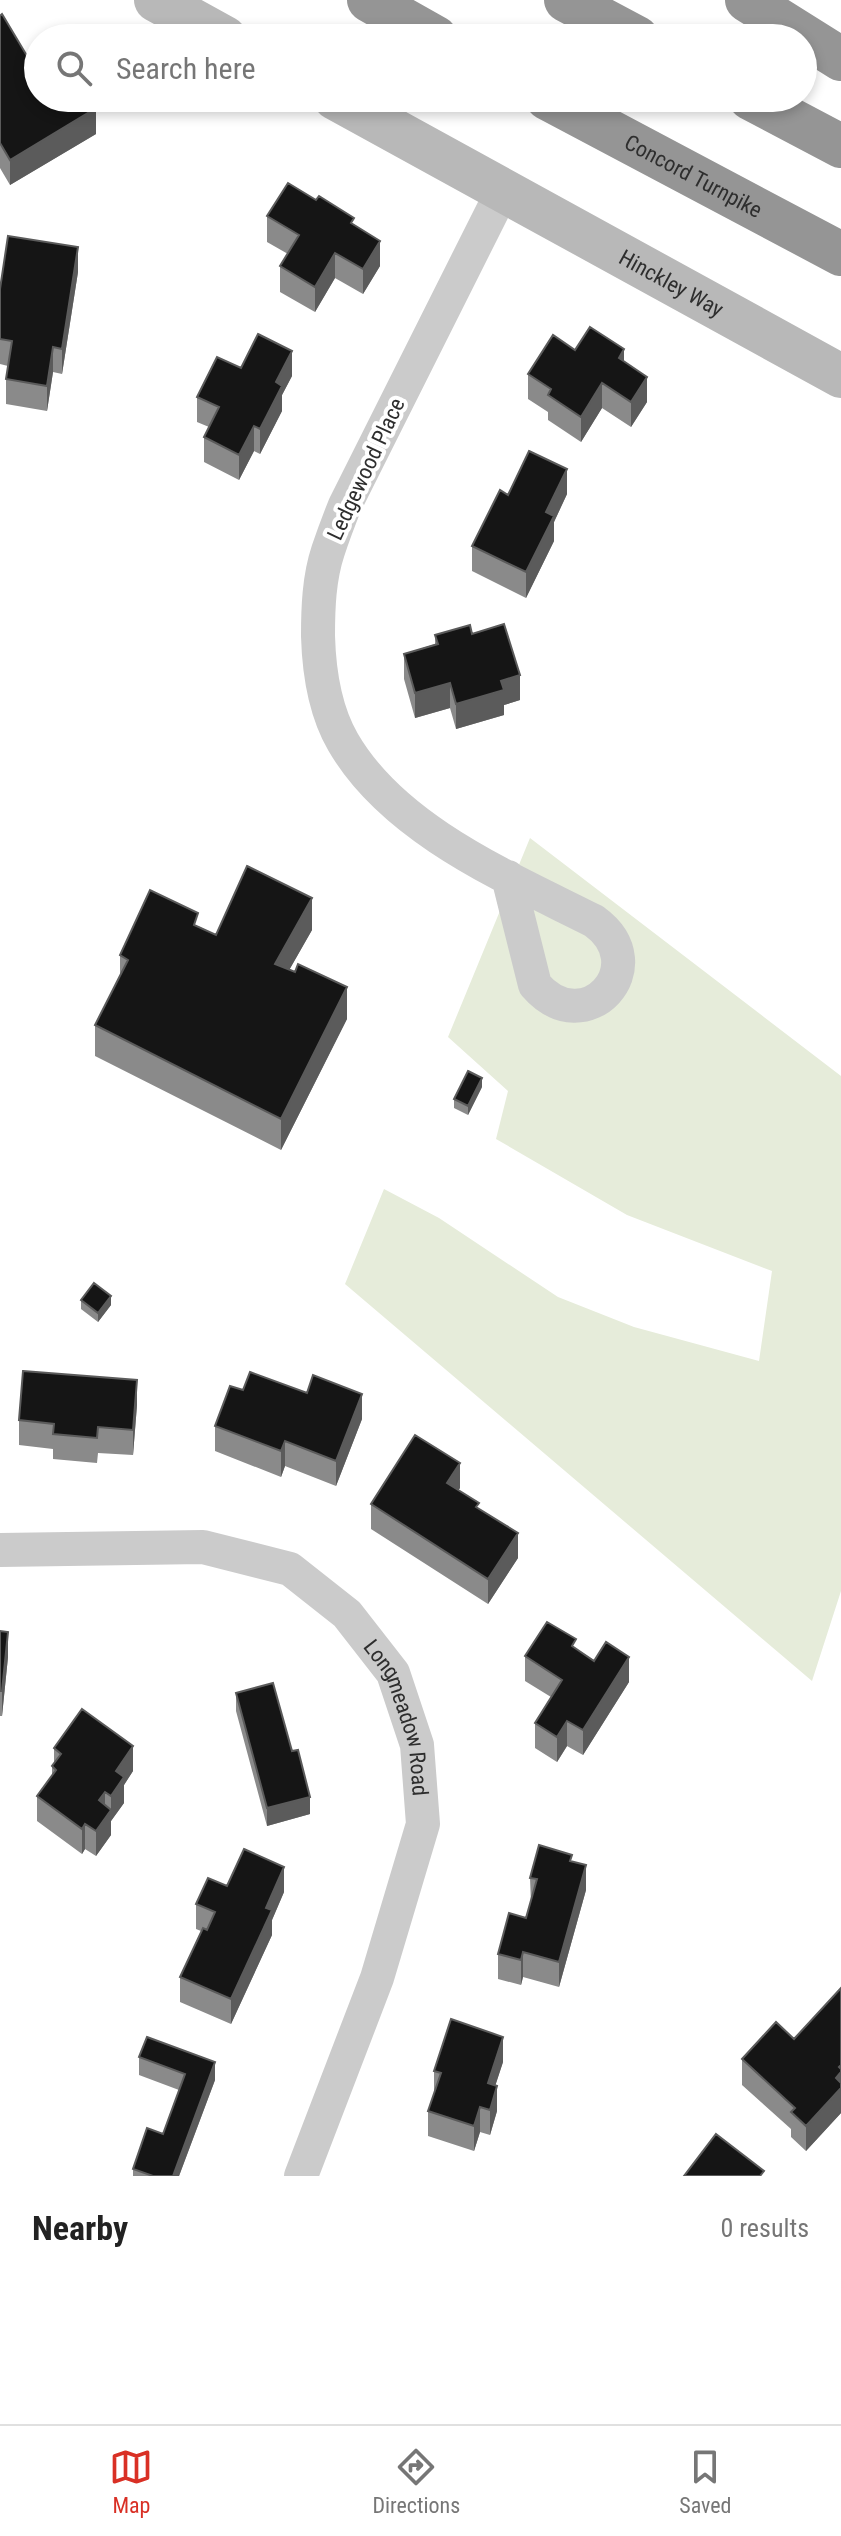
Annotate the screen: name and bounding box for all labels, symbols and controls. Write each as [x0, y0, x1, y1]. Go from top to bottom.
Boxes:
search box [24, 24, 817, 112]
icon: search [52, 46, 96, 90]
text: Search here [116, 51, 256, 86]
street label: Concord Turnpike [621, 129, 767, 222]
street label: Hinckley Way [615, 244, 728, 322]
street label: Ledgewood Place [322, 394, 410, 544]
street label: Longmeadow Road [359, 1634, 433, 1797]
text: Nearby [32, 2208, 128, 2248]
text: 0 results [720, 2213, 809, 2243]
tab: Map [109, 2445, 153, 2518]
tab: Directions [372, 2445, 460, 2518]
tab: Saved [679, 2445, 732, 2518]

